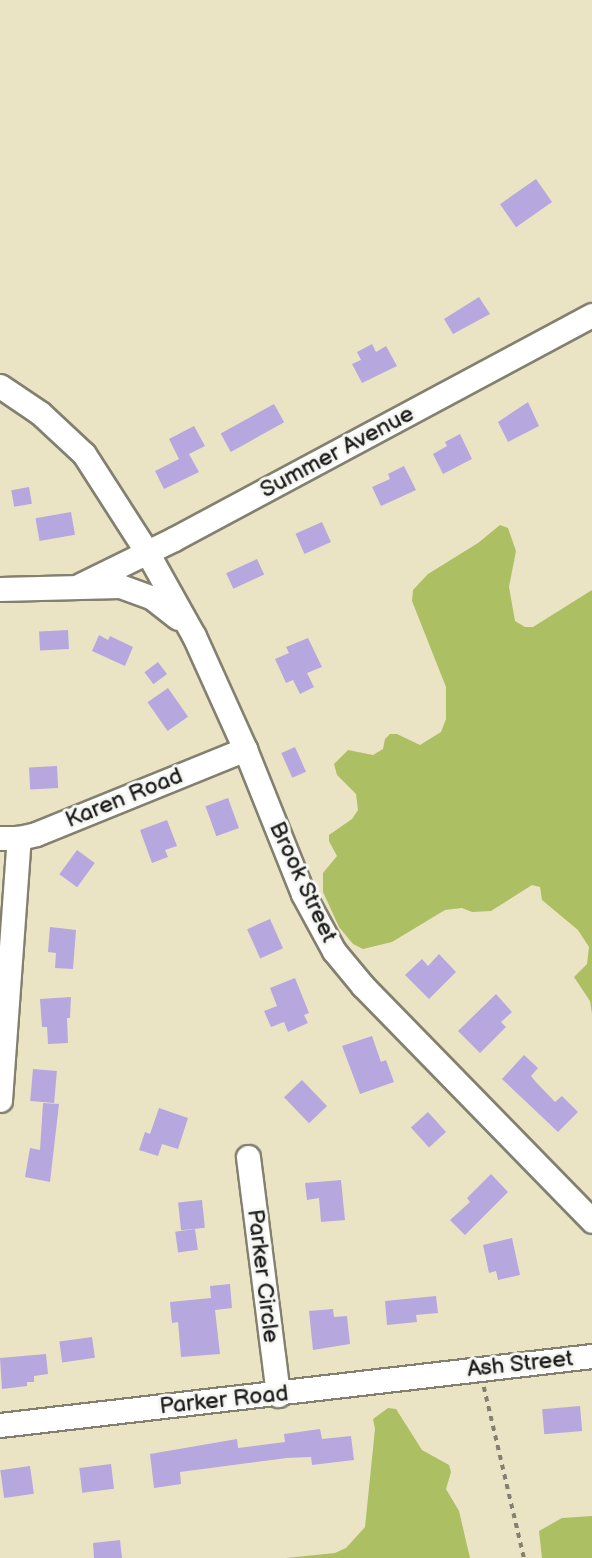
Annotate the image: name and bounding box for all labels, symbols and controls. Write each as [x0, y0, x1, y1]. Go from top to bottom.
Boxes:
street label: Summer Avenue [255, 400, 419, 504]
street label: Karen Road [61, 762, 187, 834]
street label: Brook Street [263, 817, 343, 947]
street label: Parker Circle [241, 1208, 285, 1344]
street label: Ash Street [466, 1345, 574, 1383]
street label: Parker Road [158, 1380, 290, 1420]

